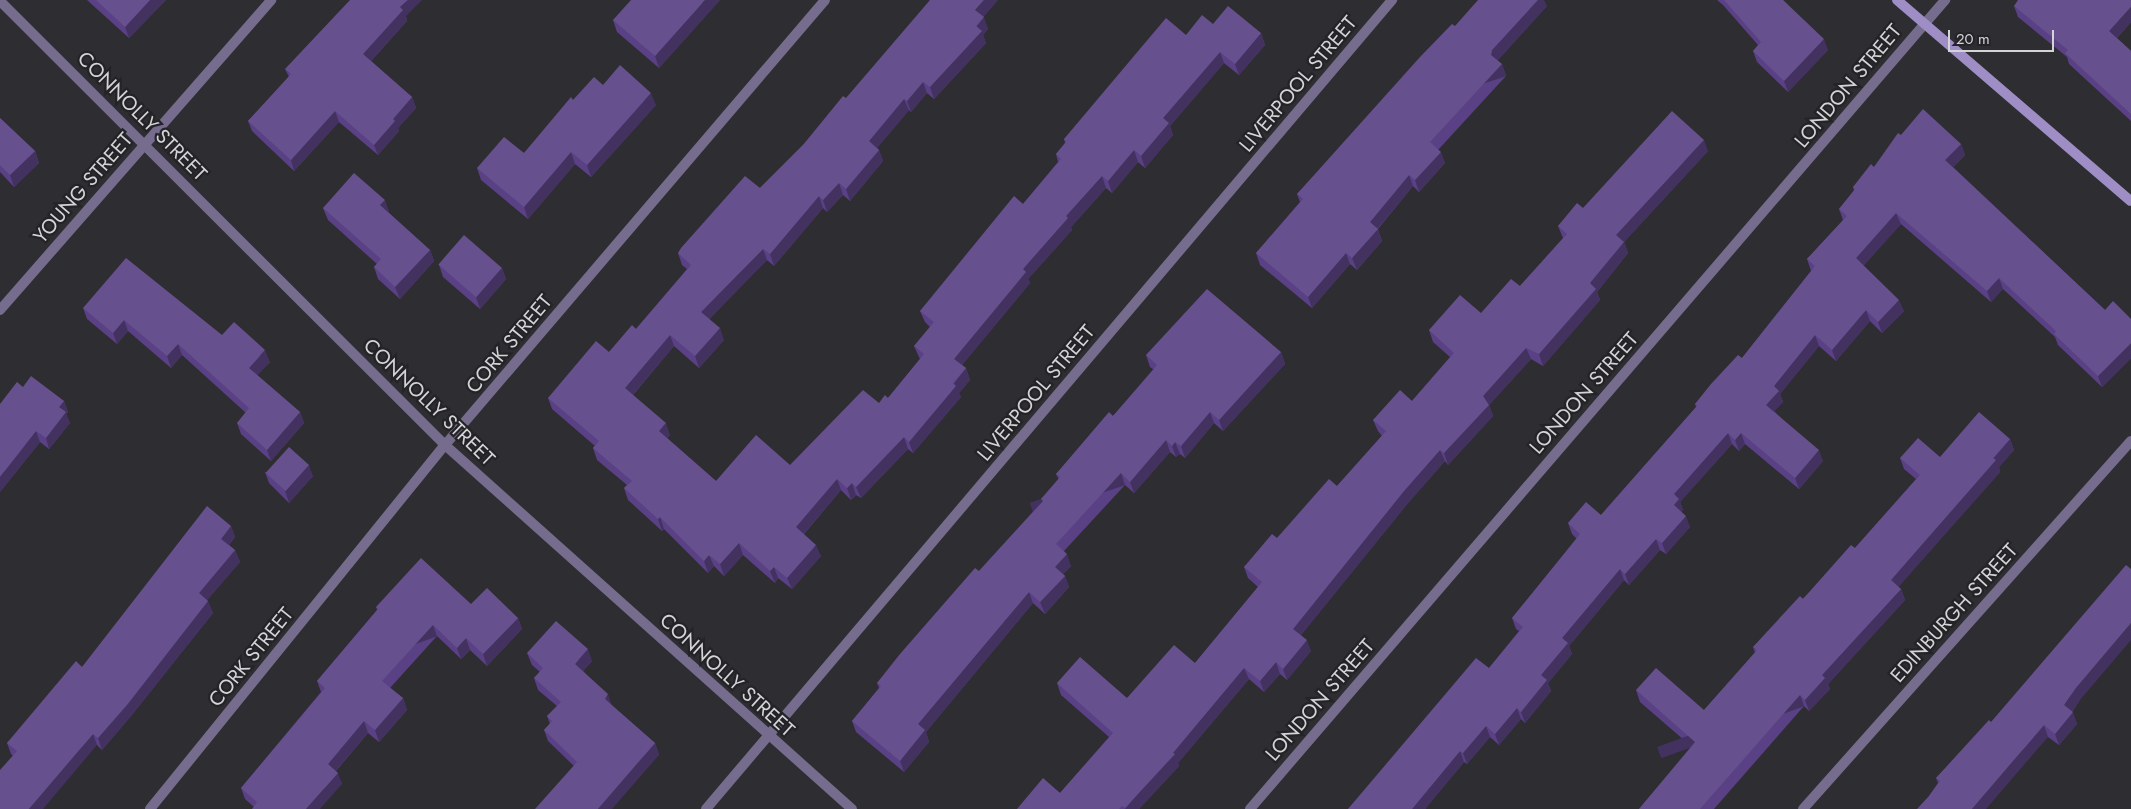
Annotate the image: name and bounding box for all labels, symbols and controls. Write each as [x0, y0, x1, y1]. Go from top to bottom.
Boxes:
street label: LIVERPOOL STREET [1234, 11, 1362, 157]
street label: LONDON STREET [1790, 20, 1906, 152]
scale bar [1951, 20, 2057, 52]
text: 20 m [1956, 28, 1990, 50]
street label: CONNOLLY STREET [72, 46, 212, 186]
street label: YOUNG STREET [29, 128, 137, 248]
street label: CORK STREET [461, 290, 557, 398]
street label: LIVERPOOL STREET [972, 320, 1100, 466]
street label: LONDON STREET [1525, 327, 1643, 459]
street label: CONNOLLY STREET [358, 333, 500, 471]
street label: EDINBURGH STREET [1885, 539, 2023, 687]
street label: CORK STREET [204, 603, 298, 711]
street label: CONNOLLY STREET [655, 608, 799, 742]
street label: LONDON STREET [1261, 634, 1379, 766]

